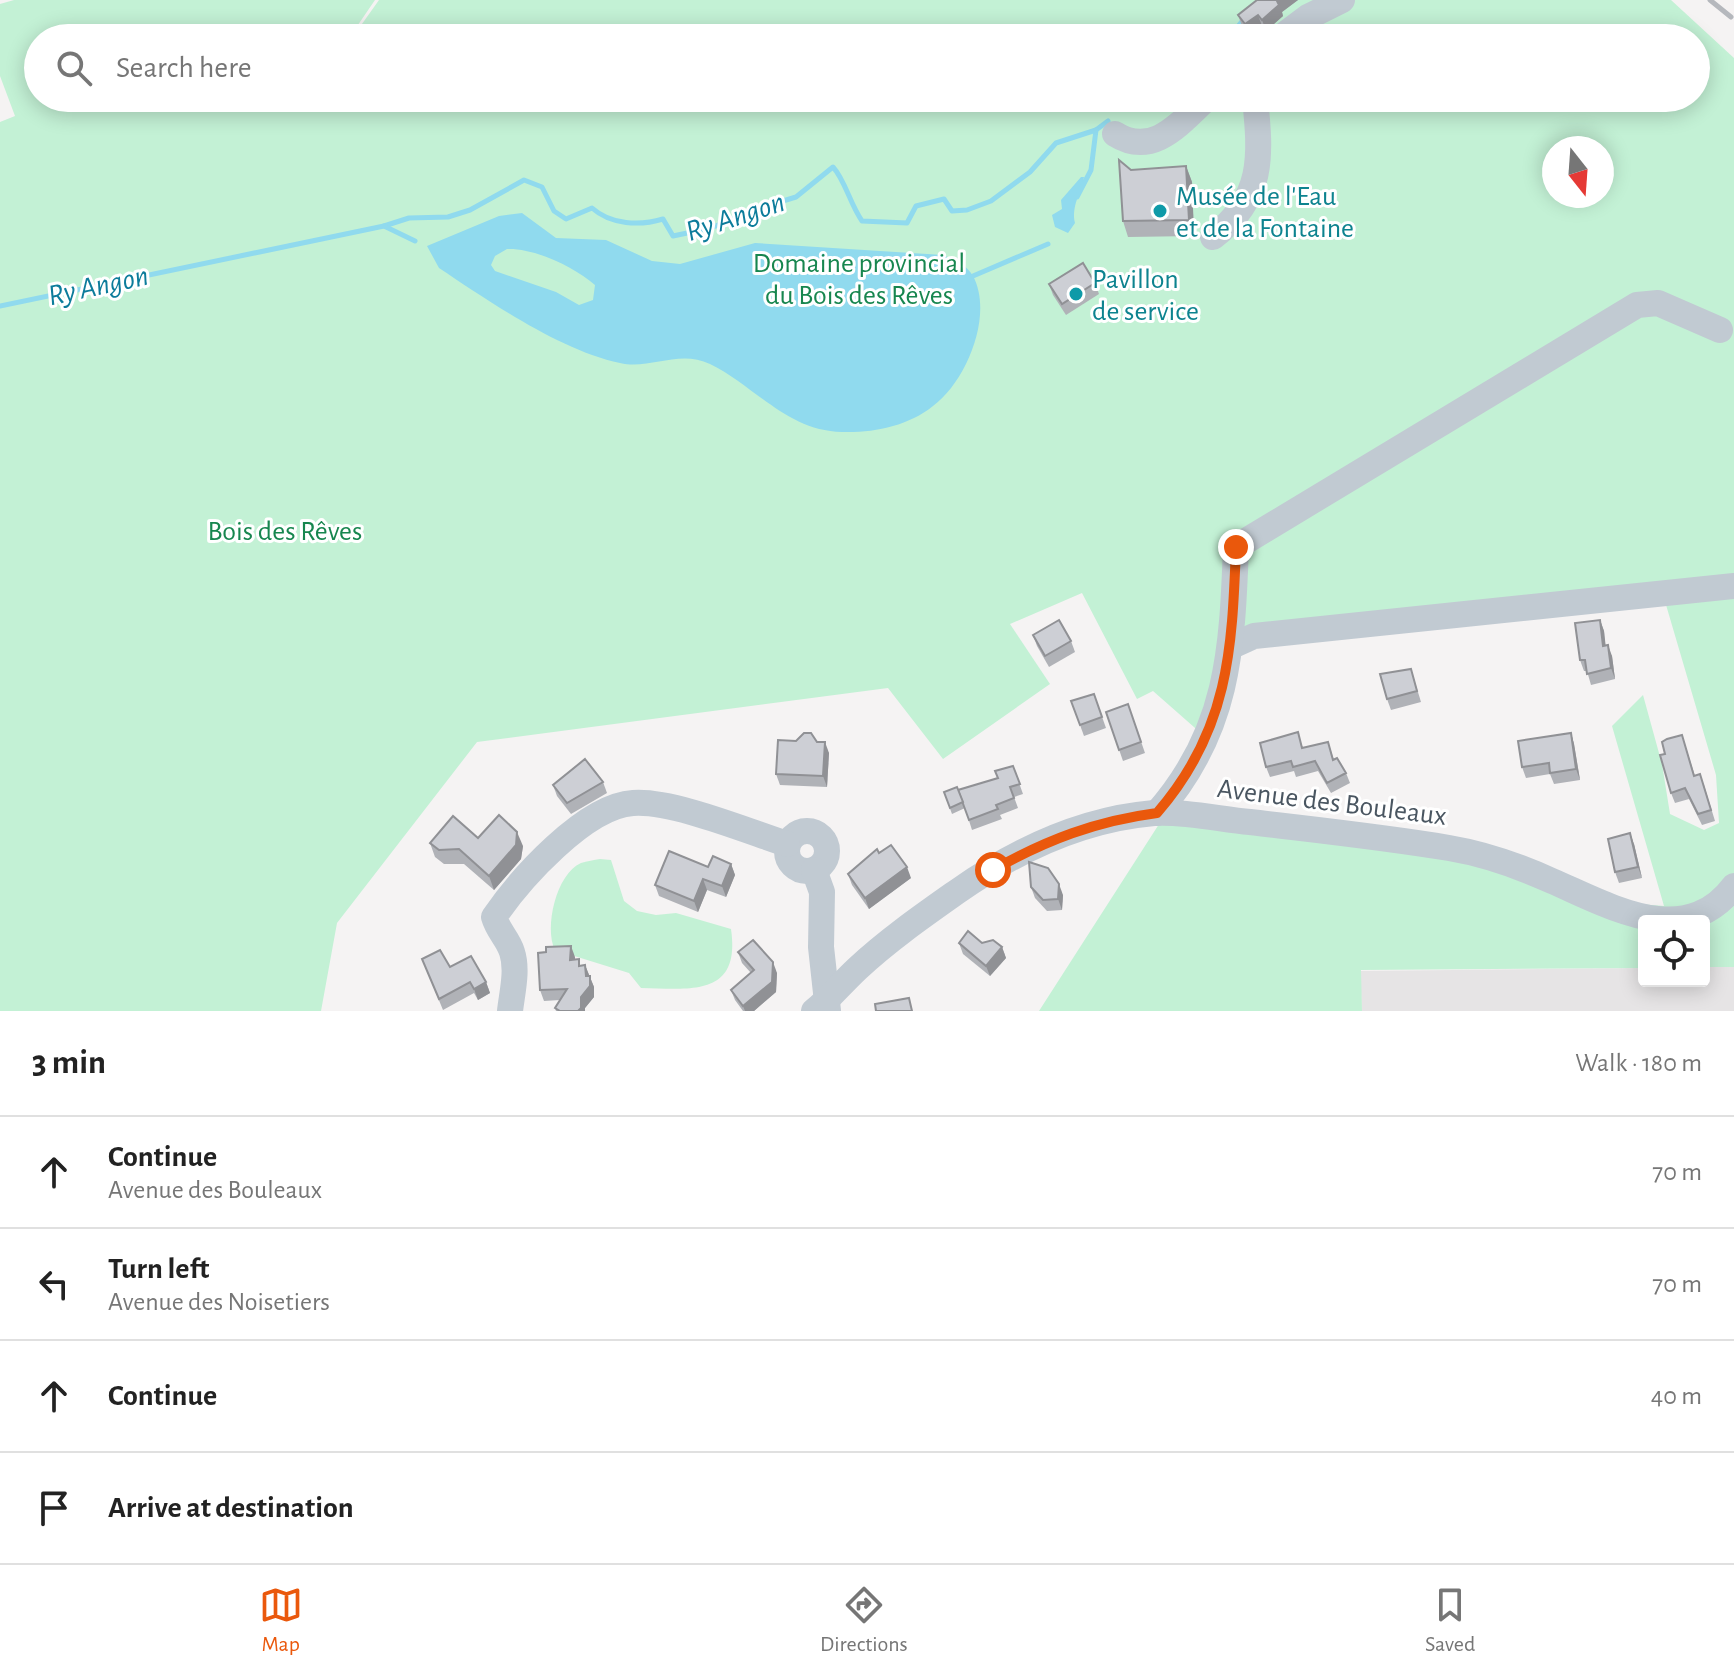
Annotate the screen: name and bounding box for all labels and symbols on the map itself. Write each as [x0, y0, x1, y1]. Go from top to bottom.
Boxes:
north arrow [1542, 136, 1614, 208]
place label: Musée de l'Eau et de la Fontaine [1176, 183, 1354, 243]
water label: Ry Angon [682, 187, 788, 247]
marker: Musée de l'Eau et de la Fontaine [1151, 202, 1169, 220]
park label: Domaine provincial du Bois des Rêves [753, 250, 965, 310]
water label: Ry Angon [45, 261, 151, 311]
place label: Pavillon de service [1092, 266, 1199, 326]
marker: Pavillon de service [1067, 285, 1085, 303]
park label: Bois des Rêves [208, 518, 362, 546]
route end [1218, 529, 1254, 565]
street label: Avenue des Bouleaux [1216, 775, 1448, 831]
route start [975, 852, 1011, 888]

